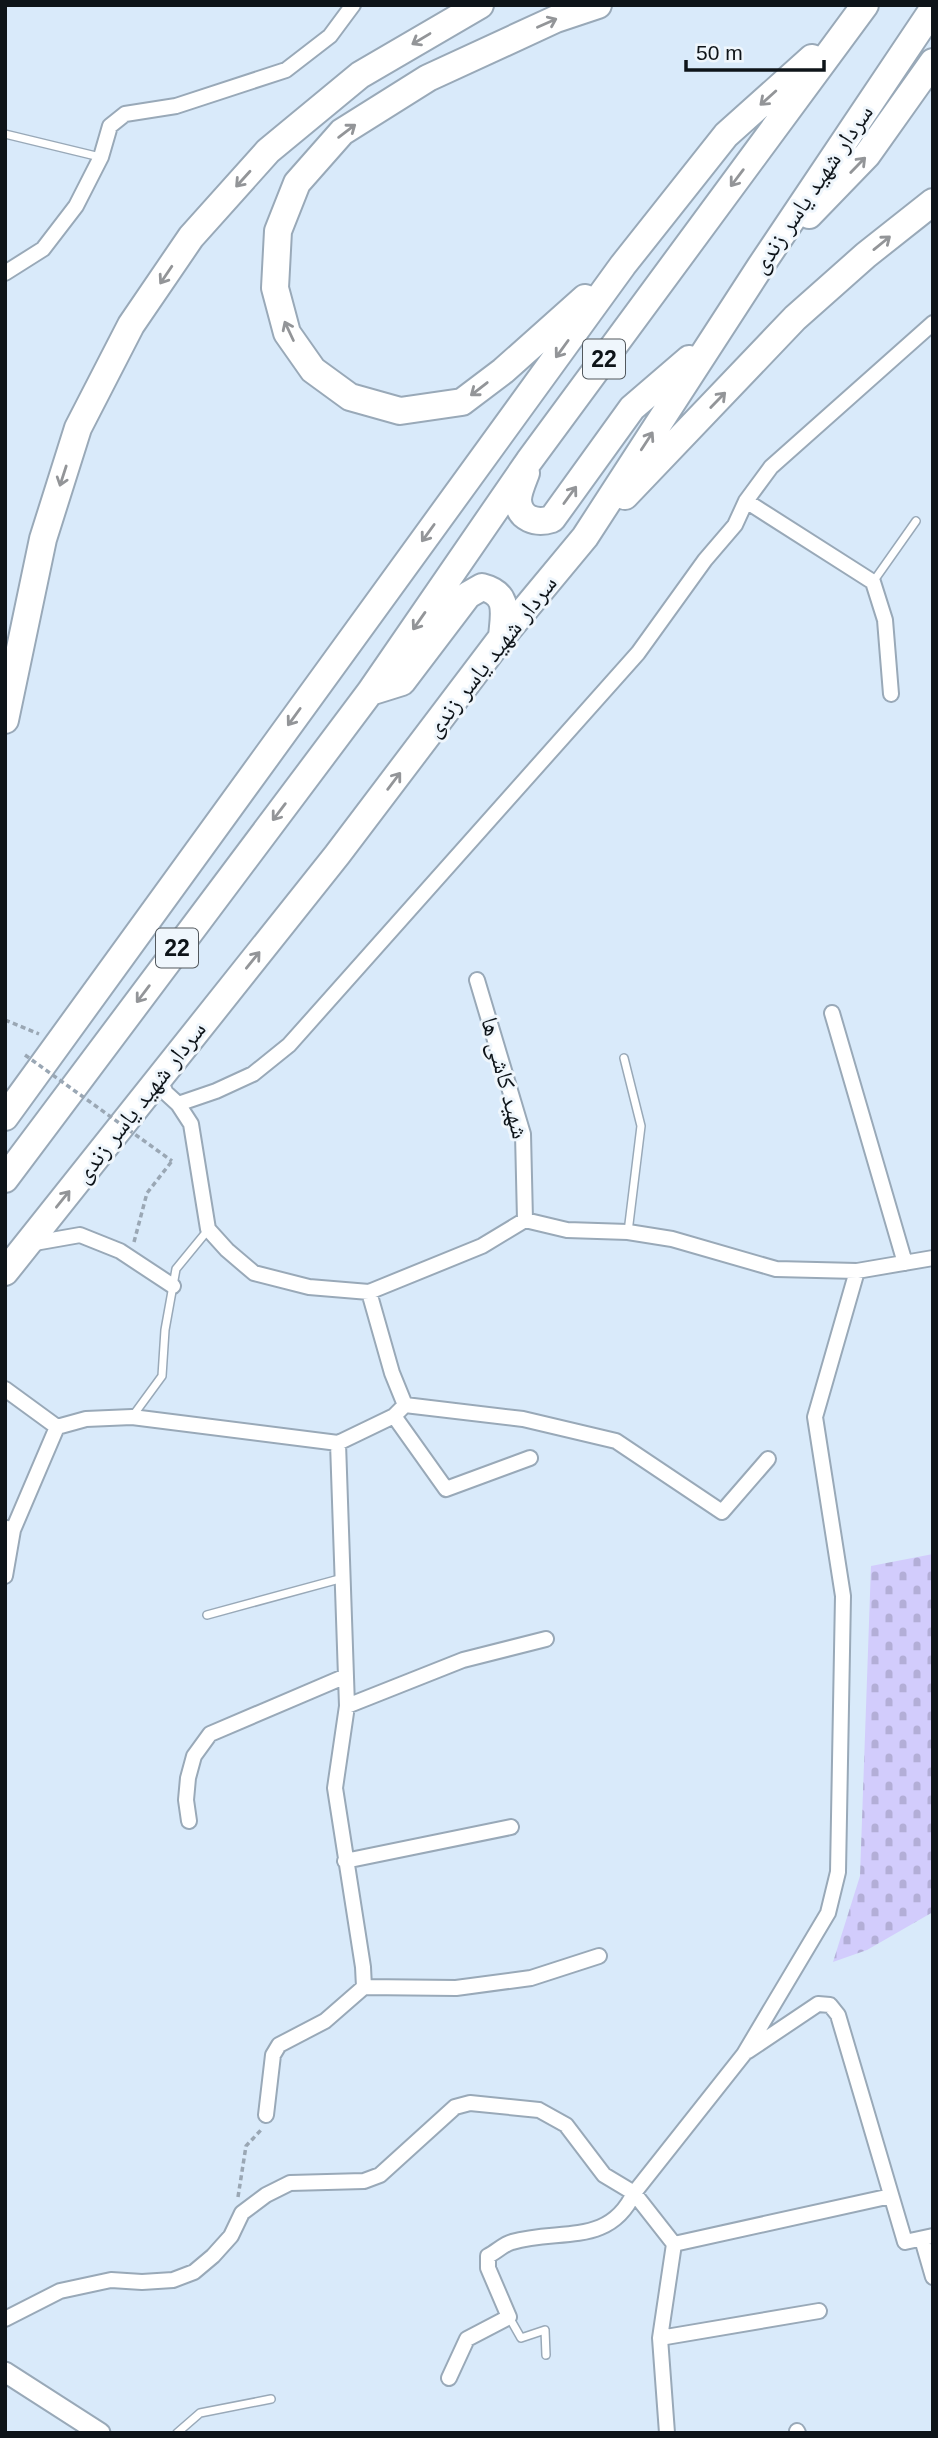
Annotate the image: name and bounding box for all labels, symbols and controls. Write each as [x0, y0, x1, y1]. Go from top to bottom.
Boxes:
one-way arrow [536, 16, 557, 29]
scale bar [686, 28, 824, 72]
one-way arrow [411, 32, 431, 46]
text: 50 m [696, 41, 743, 64]
one-way arrow [759, 90, 777, 106]
street label: سردار شهید یاسر زندی [745, 99, 879, 279]
one-way arrow [337, 123, 356, 138]
one-way arrow [849, 156, 866, 173]
one-way arrow [730, 168, 745, 187]
one-way arrow [235, 170, 251, 188]
one-way arrow [872, 235, 890, 250]
one-way arrow [159, 264, 173, 284]
one-way arrow [282, 321, 295, 342]
one-way arrow [555, 339, 569, 358]
road number: 22 [583, 340, 625, 378]
one-way arrow [470, 382, 489, 397]
one-way arrow [709, 392, 726, 409]
one-way arrow [640, 432, 654, 452]
one-way arrow [56, 465, 68, 487]
one-way arrow [562, 486, 577, 505]
one-way arrow [421, 523, 435, 542]
street label: سردار شهید یاسر زندی [419, 570, 563, 742]
one-way arrow [412, 611, 426, 631]
one-way arrow [287, 707, 302, 726]
one-way arrow [386, 772, 401, 791]
one-way arrow [272, 802, 287, 821]
road number: 22 [156, 928, 198, 967]
one-way arrow [245, 951, 261, 969]
one-way arrow [136, 984, 150, 1003]
street label: شهید کاشی ها [475, 1014, 535, 1142]
street label: سردار شهید یاسر زندی [68, 1016, 212, 1188]
one-way arrow [56, 1191, 71, 1209]

